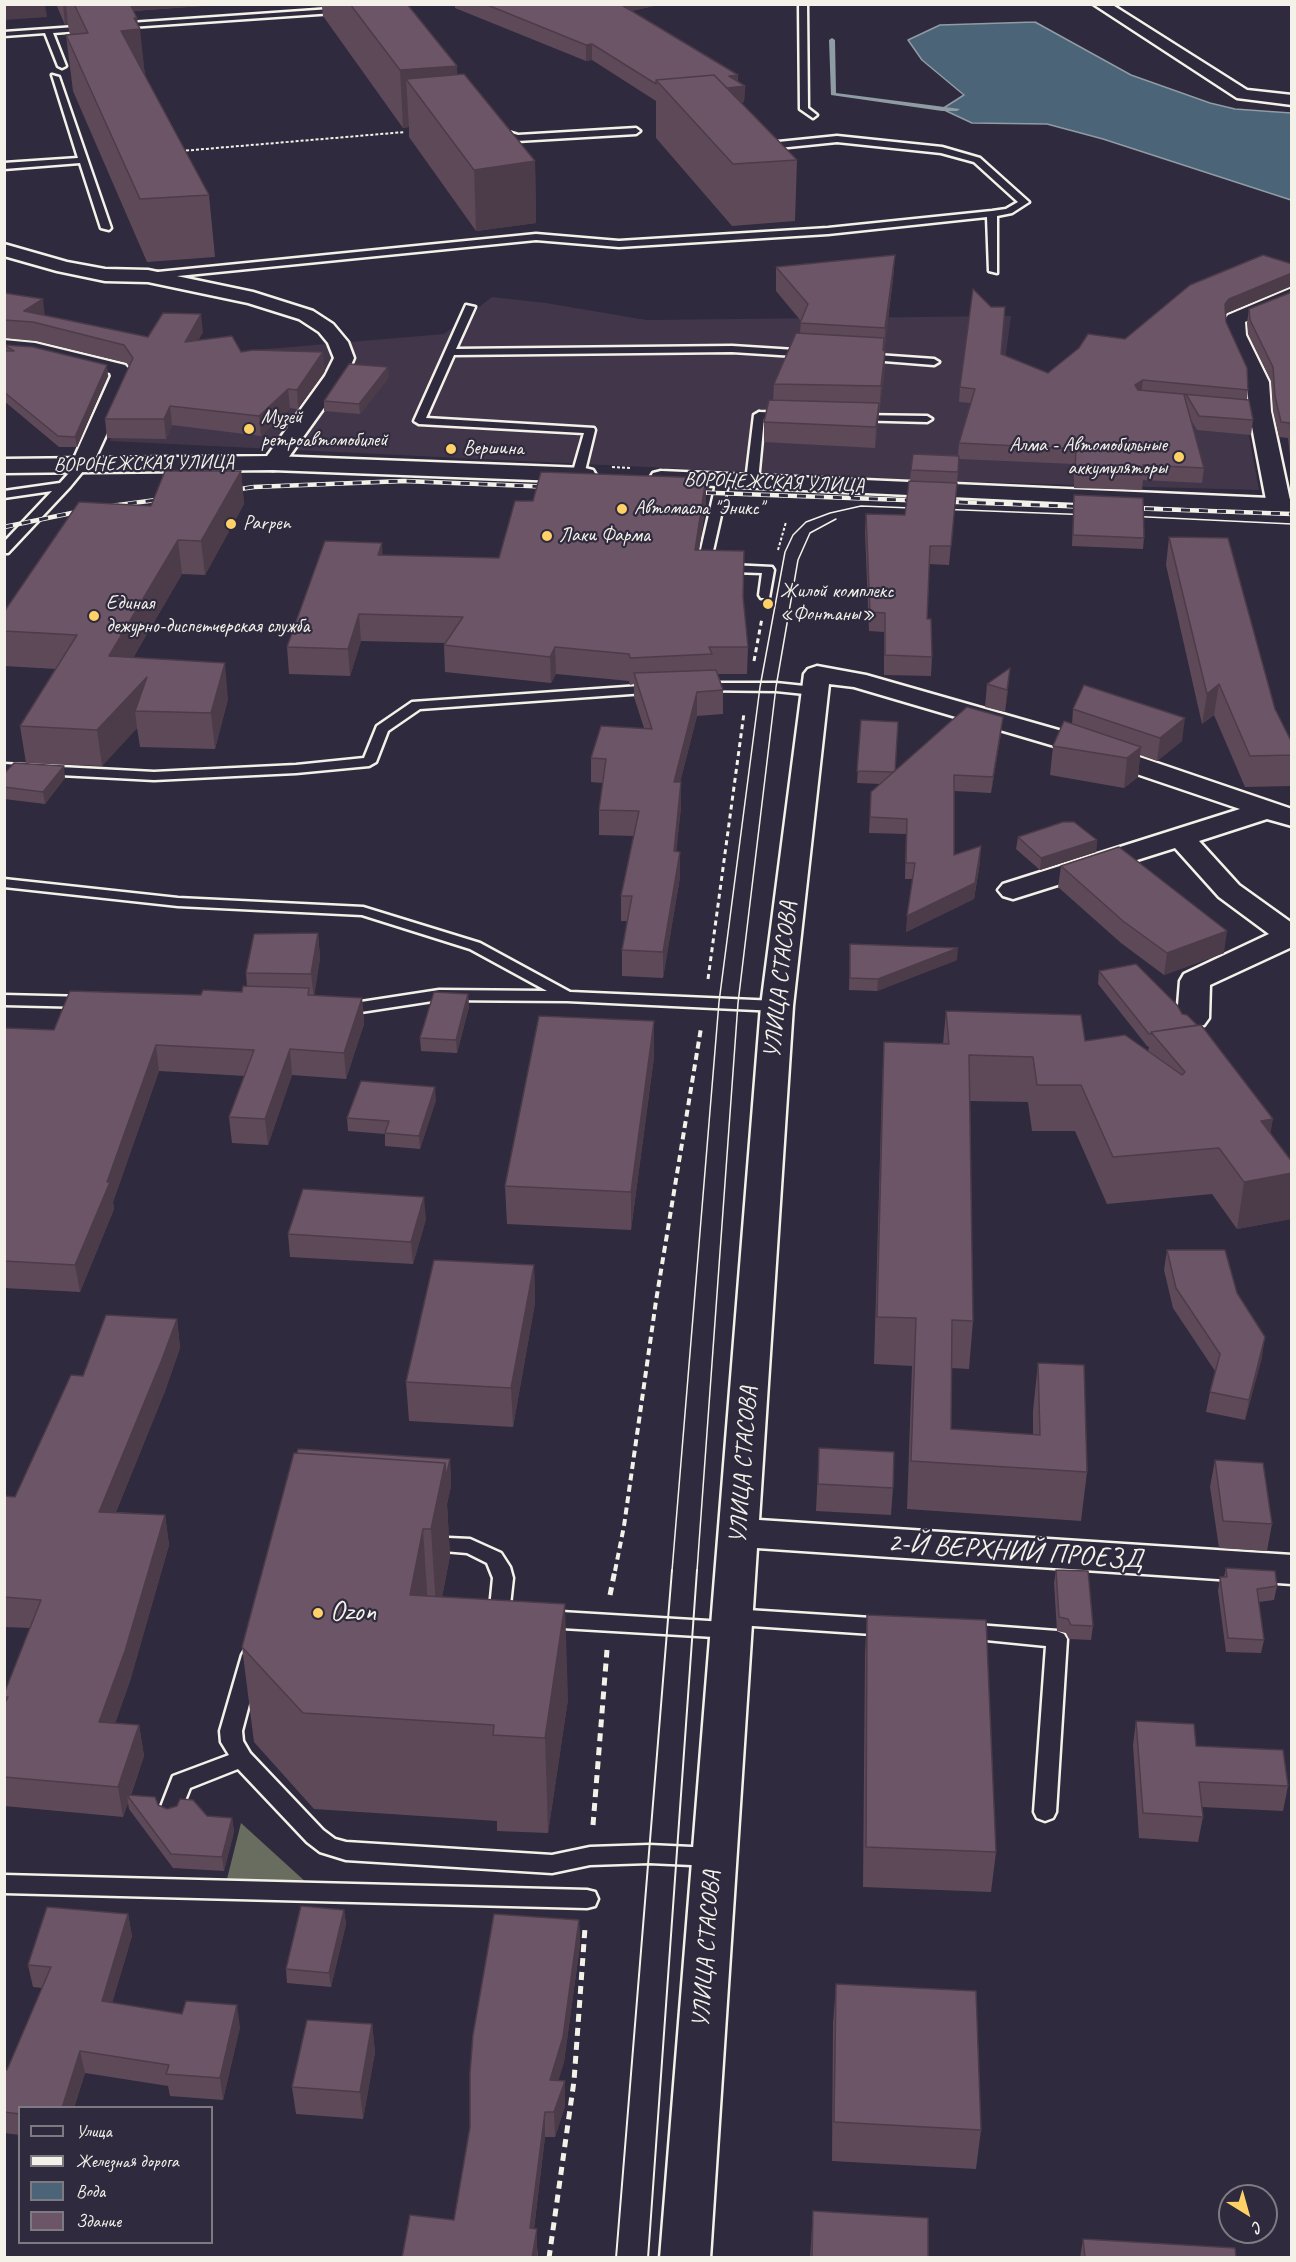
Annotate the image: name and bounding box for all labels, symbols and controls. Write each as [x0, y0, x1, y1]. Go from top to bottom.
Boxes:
place label: Музей ретроавтомобилей [261, 406, 388, 453]
marker: Музей ретроавтомобилей [242, 422, 256, 436]
place label: Алма - Автомобильные аккумуляторы [1009, 434, 1167, 481]
place label: Вершина [463, 437, 523, 461]
marker: Вершина [444, 442, 458, 456]
street label: ВОРОНЕЖСКАЯ УЛИЦА [54, 450, 234, 478]
marker: Алма - Автомобильные аккумуляторы [1172, 450, 1186, 464]
street label: ВОРОНЕЖСКАЯ УЛИЦА [683, 468, 865, 498]
place label: Автомасла "Эникс" [634, 497, 763, 521]
marker: Автомасла "Эникс" [615, 502, 629, 516]
place label: Parpen [243, 512, 290, 536]
marker: Parpen [224, 517, 238, 531]
place label: Лаки Фарма [559, 524, 650, 548]
marker: Лаки Фарма [540, 529, 554, 543]
place label: Жилой комплекс «Фонтаны» [780, 580, 894, 627]
place label: Единая дежурно-диспетчерская служба [106, 592, 310, 639]
marker: Жилой комплекс «Фонтаны» [761, 597, 775, 611]
marker: Единая дежурно-диспетчерская служба [87, 609, 101, 623]
street label: УЛИЦА СТАСОВА [758, 900, 804, 1060]
street label: УЛИЦА СТАСОВА [724, 1385, 764, 1545]
street label: 2-Й ВЕРХНИЙ ПРОЕЗД [887, 1526, 1143, 1578]
place label: Ozon [330, 1596, 376, 1630]
marker: Ozon [311, 1606, 325, 1620]
street label: УЛИЦА СТАСОВА [687, 1869, 727, 2029]
legend [18, 2106, 213, 2244]
text: Улица [76, 2120, 112, 2142]
text: Железная дорога [76, 2150, 179, 2172]
text: Вода [76, 2180, 105, 2202]
north arrow [1218, 2184, 1278, 2244]
text: Здание [76, 2210, 121, 2232]
text: С [1248, 2216, 1267, 2237]

